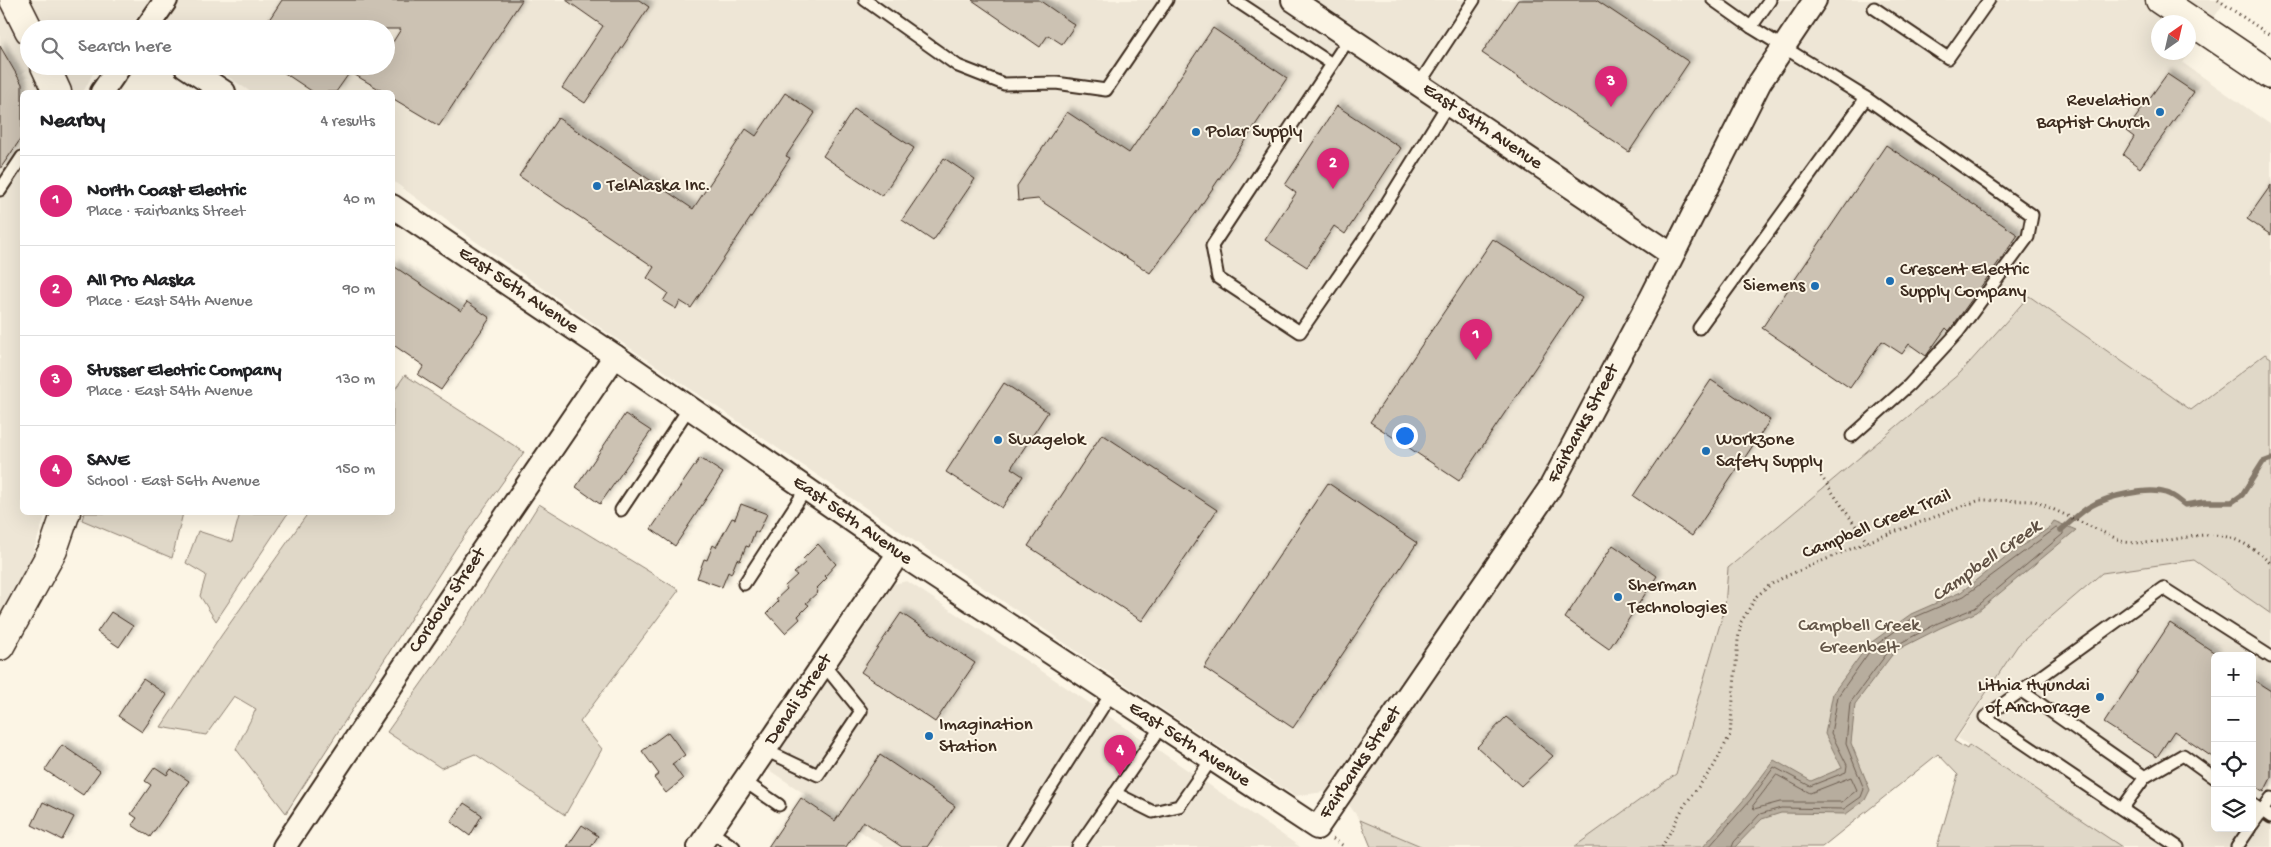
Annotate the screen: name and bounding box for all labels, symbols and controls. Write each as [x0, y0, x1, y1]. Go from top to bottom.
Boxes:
north arrow [2151, 15, 2196, 60]
search box [20, 20, 395, 75]
icon: search [38, 34, 66, 62]
text: Search here [78, 36, 172, 59]
pin: 3 [1595, 66, 1627, 107]
street label: East 54th Avenue [1417, 78, 1547, 176]
place label: Revelation Baptist Church [2035, 90, 2150, 135]
marker: Revelation Baptist Church [2154, 106, 2166, 118]
text: Nearby [40, 110, 105, 135]
text: 4 results [320, 113, 375, 132]
place label: Polar Supply [1205, 121, 1303, 144]
marker: Polar Supply [1190, 126, 1202, 138]
pin: 2 [1317, 148, 1349, 189]
place label: TelAlaska Inc. [606, 175, 711, 198]
text: North Coast Electric [87, 180, 246, 203]
marker: TelAlaska Inc. [591, 180, 603, 192]
text: 1 [53, 191, 59, 210]
text: 40 m [343, 191, 375, 210]
text: Place · Fairbanks Street [87, 203, 245, 222]
street label: East 56th Avenue [453, 242, 583, 340]
place label: Crescent Electric Supply Company [1900, 259, 2029, 304]
text: All Pro Alaska [87, 270, 195, 293]
place label: Siemens [1743, 275, 1806, 298]
marker: Crescent Electric Supply Company [1884, 275, 1896, 287]
marker: Siemens [1809, 280, 1821, 292]
text: 2 [52, 281, 60, 300]
text: 90 m [343, 281, 375, 300]
text: Place · East 54th Avenue [87, 293, 253, 312]
pin: 1 [1460, 319, 1492, 360]
street label: Fairbanks Street [1543, 359, 1626, 488]
text: Stusser Electric Company [87, 360, 281, 383]
text: 3 [52, 371, 60, 390]
text: 130 m [336, 371, 375, 390]
text: Place · East 54th Avenue [87, 383, 253, 402]
your location [1392, 423, 1418, 449]
place label: Swagelok [1008, 429, 1087, 452]
place label: Workzone Safety Supply [1716, 429, 1823, 474]
marker: Swagelok [992, 434, 1004, 446]
marker: Workzone Safety Supply [1700, 445, 1712, 457]
text: SAVE [87, 450, 129, 473]
text: 4 [52, 461, 60, 480]
text: 150 m [336, 461, 375, 480]
street label: East 56th Avenue [788, 471, 916, 571]
text: School · East 56th Avenue [87, 473, 260, 492]
street label: Campbell Creek Trail [1799, 485, 1955, 565]
water label: Campbell Creek [1928, 515, 2048, 608]
street label: Cordova Street [404, 542, 493, 658]
place label: Sherman Technologies [1627, 575, 1727, 620]
marker: Sherman Technologies [1612, 591, 1624, 603]
park label: Campbell Creek Greenbelt [1798, 615, 1921, 660]
street label: Denali Street [759, 648, 839, 752]
map controls [2211, 652, 2256, 832]
button: + [2211, 652, 2256, 697]
place label: Lithia Hyundai of Anchorage [1978, 675, 2090, 720]
marker: Lithia Hyundai of Anchorage [2094, 691, 2106, 703]
street label: East 56th Avenue [1124, 697, 1254, 793]
button: − [2211, 697, 2256, 742]
street label: Fairbanks Street [1314, 700, 1409, 825]
place label: Imagination Station [939, 714, 1033, 759]
marker: Imagination Station [923, 730, 935, 742]
pin: 4 [1104, 735, 1136, 776]
button: locate [2211, 742, 2256, 787]
button: layers [2211, 787, 2256, 832]

